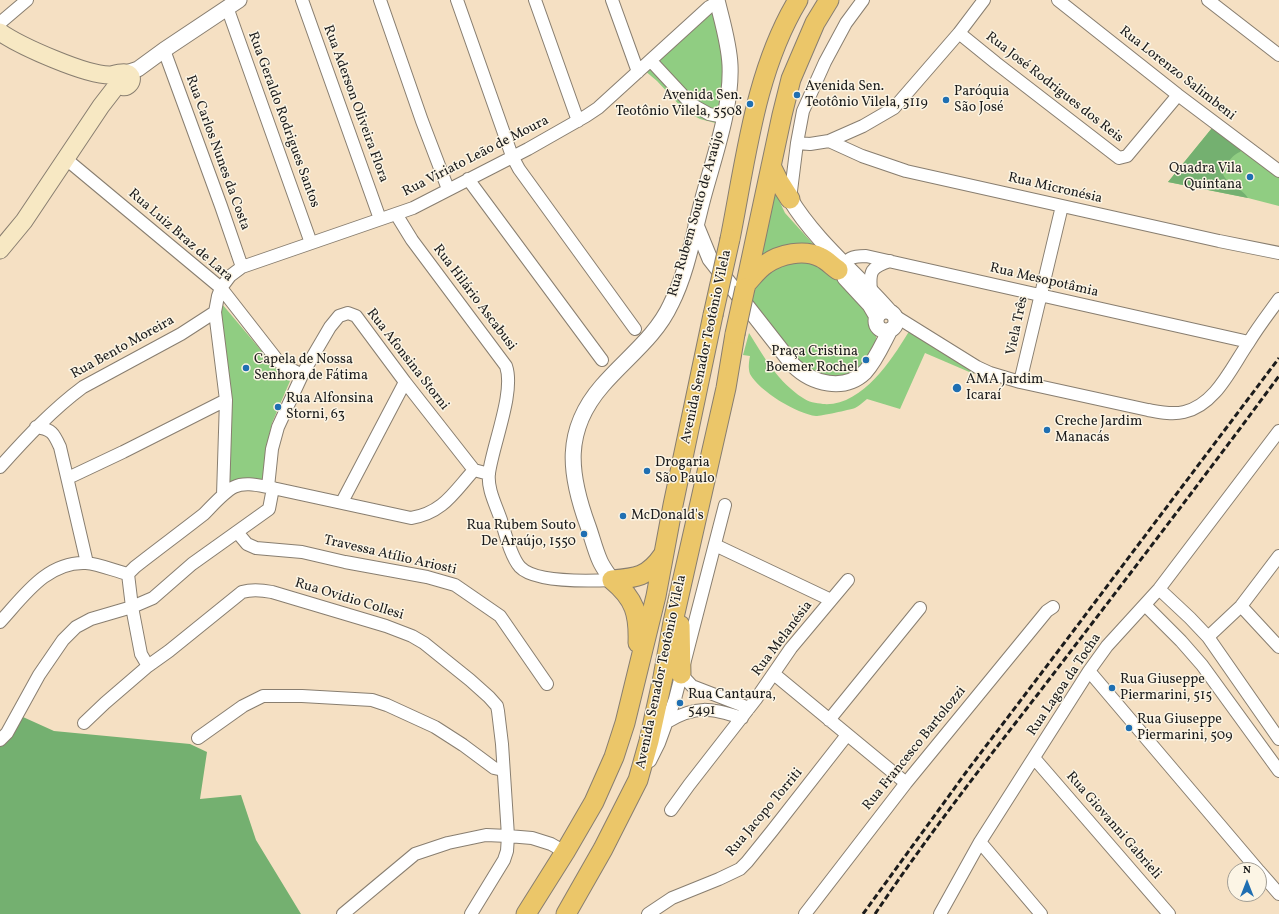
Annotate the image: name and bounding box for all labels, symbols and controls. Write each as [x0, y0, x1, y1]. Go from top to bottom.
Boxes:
street label: Rua Aderson Oliveira Flora [319, 23, 391, 185]
street label: Rua Lorenzo Salimbeni [1115, 23, 1239, 125]
street label: Rua José Rodrigues dos Reis [982, 29, 1126, 147]
street label: Rua Geraldo Rodrigues Santos [243, 30, 323, 210]
street label: Rua Carlos Nunes da Costa [181, 73, 253, 233]
place label: Avenida Sen. Teotônio Vilela, 5119 [805, 79, 928, 112]
place label: Paróquia São José [954, 84, 1009, 116]
place label: Avenida Sen. Teotônio Vilela, 5508 [615, 88, 742, 120]
marker: Avenida Sen. Teotônio Vilela, 5119 [792, 90, 802, 100]
marker: Paróquia São José [941, 95, 951, 105]
marker: Avenida Sen. Teotônio Vilela, 5508 [745, 99, 755, 109]
street label: Rua Viriato Leão de Moura [400, 113, 552, 201]
street label: Rua Rubem Souto de Araújo [665, 129, 729, 299]
place label: Quadra Vila Quintana [1169, 161, 1242, 194]
street label: Rua Micronésia [1006, 170, 1104, 208]
marker: Quadra Vila Quintana [1245, 172, 1255, 182]
street label: Rua Luiz Braz de Lara [124, 186, 236, 286]
street label: Rua Hilário Ascabusi [429, 242, 519, 354]
street label: Avenida Senador Teotônio Vilela [678, 248, 736, 446]
street label: Rua Mesopotâmia [988, 260, 1100, 302]
street label: Viela Três [1004, 295, 1032, 357]
street label: Rua Afonsina Storni [362, 306, 452, 414]
street label: Rua Bento Moreira [68, 313, 178, 383]
place label: Praça Cristina Boemer Rochel [766, 344, 858, 376]
place label: Capela de Nossa Senhora de Fátima [254, 352, 368, 384]
marker: Praça Cristina Boemer Rochel [861, 355, 871, 365]
marker: Capela de Nossa Senhora de Fátima [241, 363, 251, 373]
place label: AMA Jardim Icaraí [966, 372, 1043, 404]
marker: AMA Jardim Icaraí [951, 382, 963, 394]
place label: Rua Alfonsina Storni, 63 [286, 391, 373, 424]
marker: Rua Alfonsina Storni, 63 [273, 402, 283, 412]
place label: Creche Jardim Manacás [1055, 414, 1142, 446]
marker: Creche Jardim Manacás [1042, 425, 1052, 435]
place label: Drogaria São Paulo [655, 455, 715, 488]
marker: Drogaria São Paulo [642, 466, 652, 476]
place label: McDonald's [631, 508, 704, 524]
marker: McDonald's [618, 511, 628, 521]
place label: Rua Rubem Souto De Araújo, 1550 [467, 518, 576, 550]
marker: Rua Rubem Souto De Araújo, 1550 [579, 529, 589, 539]
street label: Travessa Atílio Ariosti [322, 533, 458, 579]
street label: Avenida Senador Teotônio Vilela [633, 573, 691, 771]
street label: Rua Ovidio Collesi [292, 575, 406, 625]
street label: Rua Melanésia [749, 598, 817, 680]
street label: Rua Lagoa da Tocha [1024, 631, 1106, 739]
place label: Rua Giuseppe Piermarini, 515 [1120, 672, 1212, 704]
marker: Rua Giuseppe Piermarini, 515 [1107, 683, 1117, 693]
street label: Rua Francesco Bartolozzi [860, 684, 970, 814]
place label: Rua Cantaura, 5491 [688, 687, 776, 720]
marker: Rua Cantaura, 5491 [675, 698, 685, 708]
place label: Rua Giuseppe Piermarini, 509 [1137, 712, 1233, 744]
marker: Rua Giuseppe Piermarini, 509 [1124, 723, 1134, 733]
street label: Rua Jacopo Torriti [723, 765, 807, 861]
street label: Rua Giovanni Gabrieli [1062, 769, 1164, 883]
north arrow [1227, 862, 1267, 902]
text: N [1243, 863, 1251, 878]

